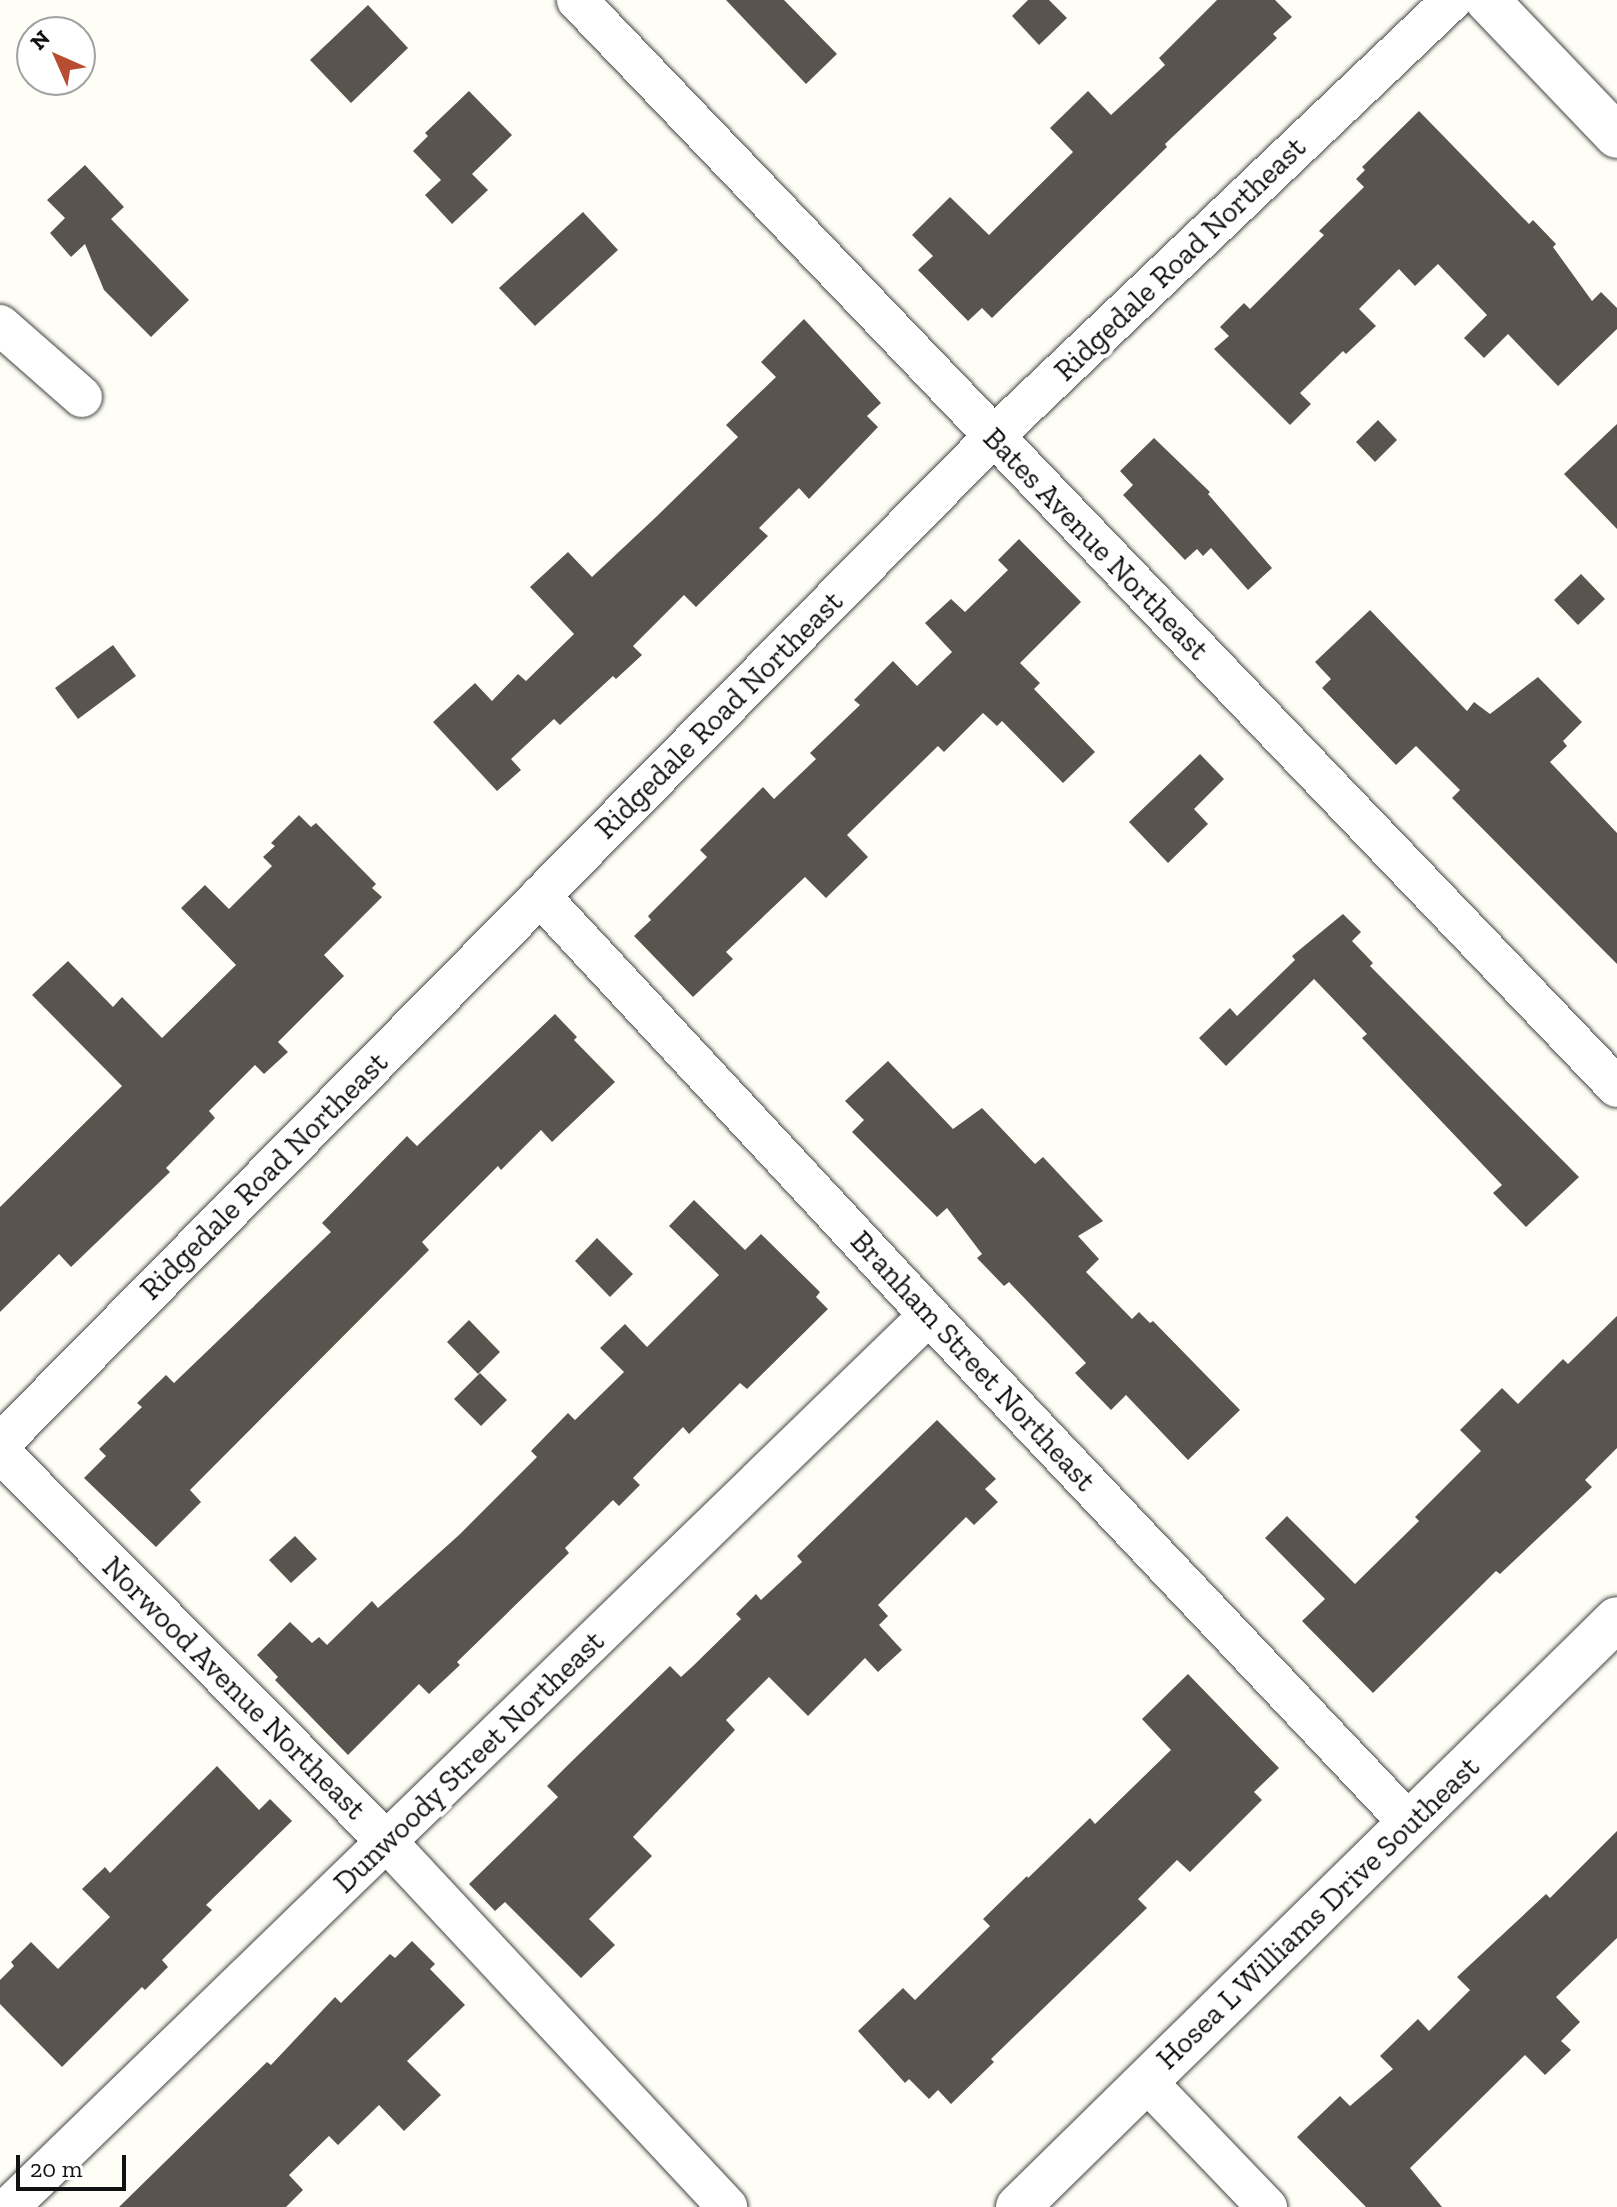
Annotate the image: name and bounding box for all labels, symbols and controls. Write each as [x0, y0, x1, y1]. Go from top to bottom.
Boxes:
north arrow [16, 16, 96, 96]
text: N [25, 25, 56, 56]
street label: Ridgedale Road Northeast [1047, 130, 1313, 388]
street label: Bates Avenue Northeast [975, 420, 1217, 668]
street label: Ridgedale Road Northeast [588, 584, 850, 846]
street label: Ridgedale Road Northeast [133, 1045, 395, 1307]
street label: Branham Street Northeast [843, 1223, 1103, 1499]
street label: Norwood Avenue Northeast [95, 1549, 373, 1827]
street label: Dunwoody Street Northeast [326, 1623, 612, 1901]
street label: Hosea L Williams Drive Southeast [1149, 1749, 1487, 2077]
scale bar [20, 2139, 130, 2189]
text: 20 m [30, 2154, 82, 2183]

